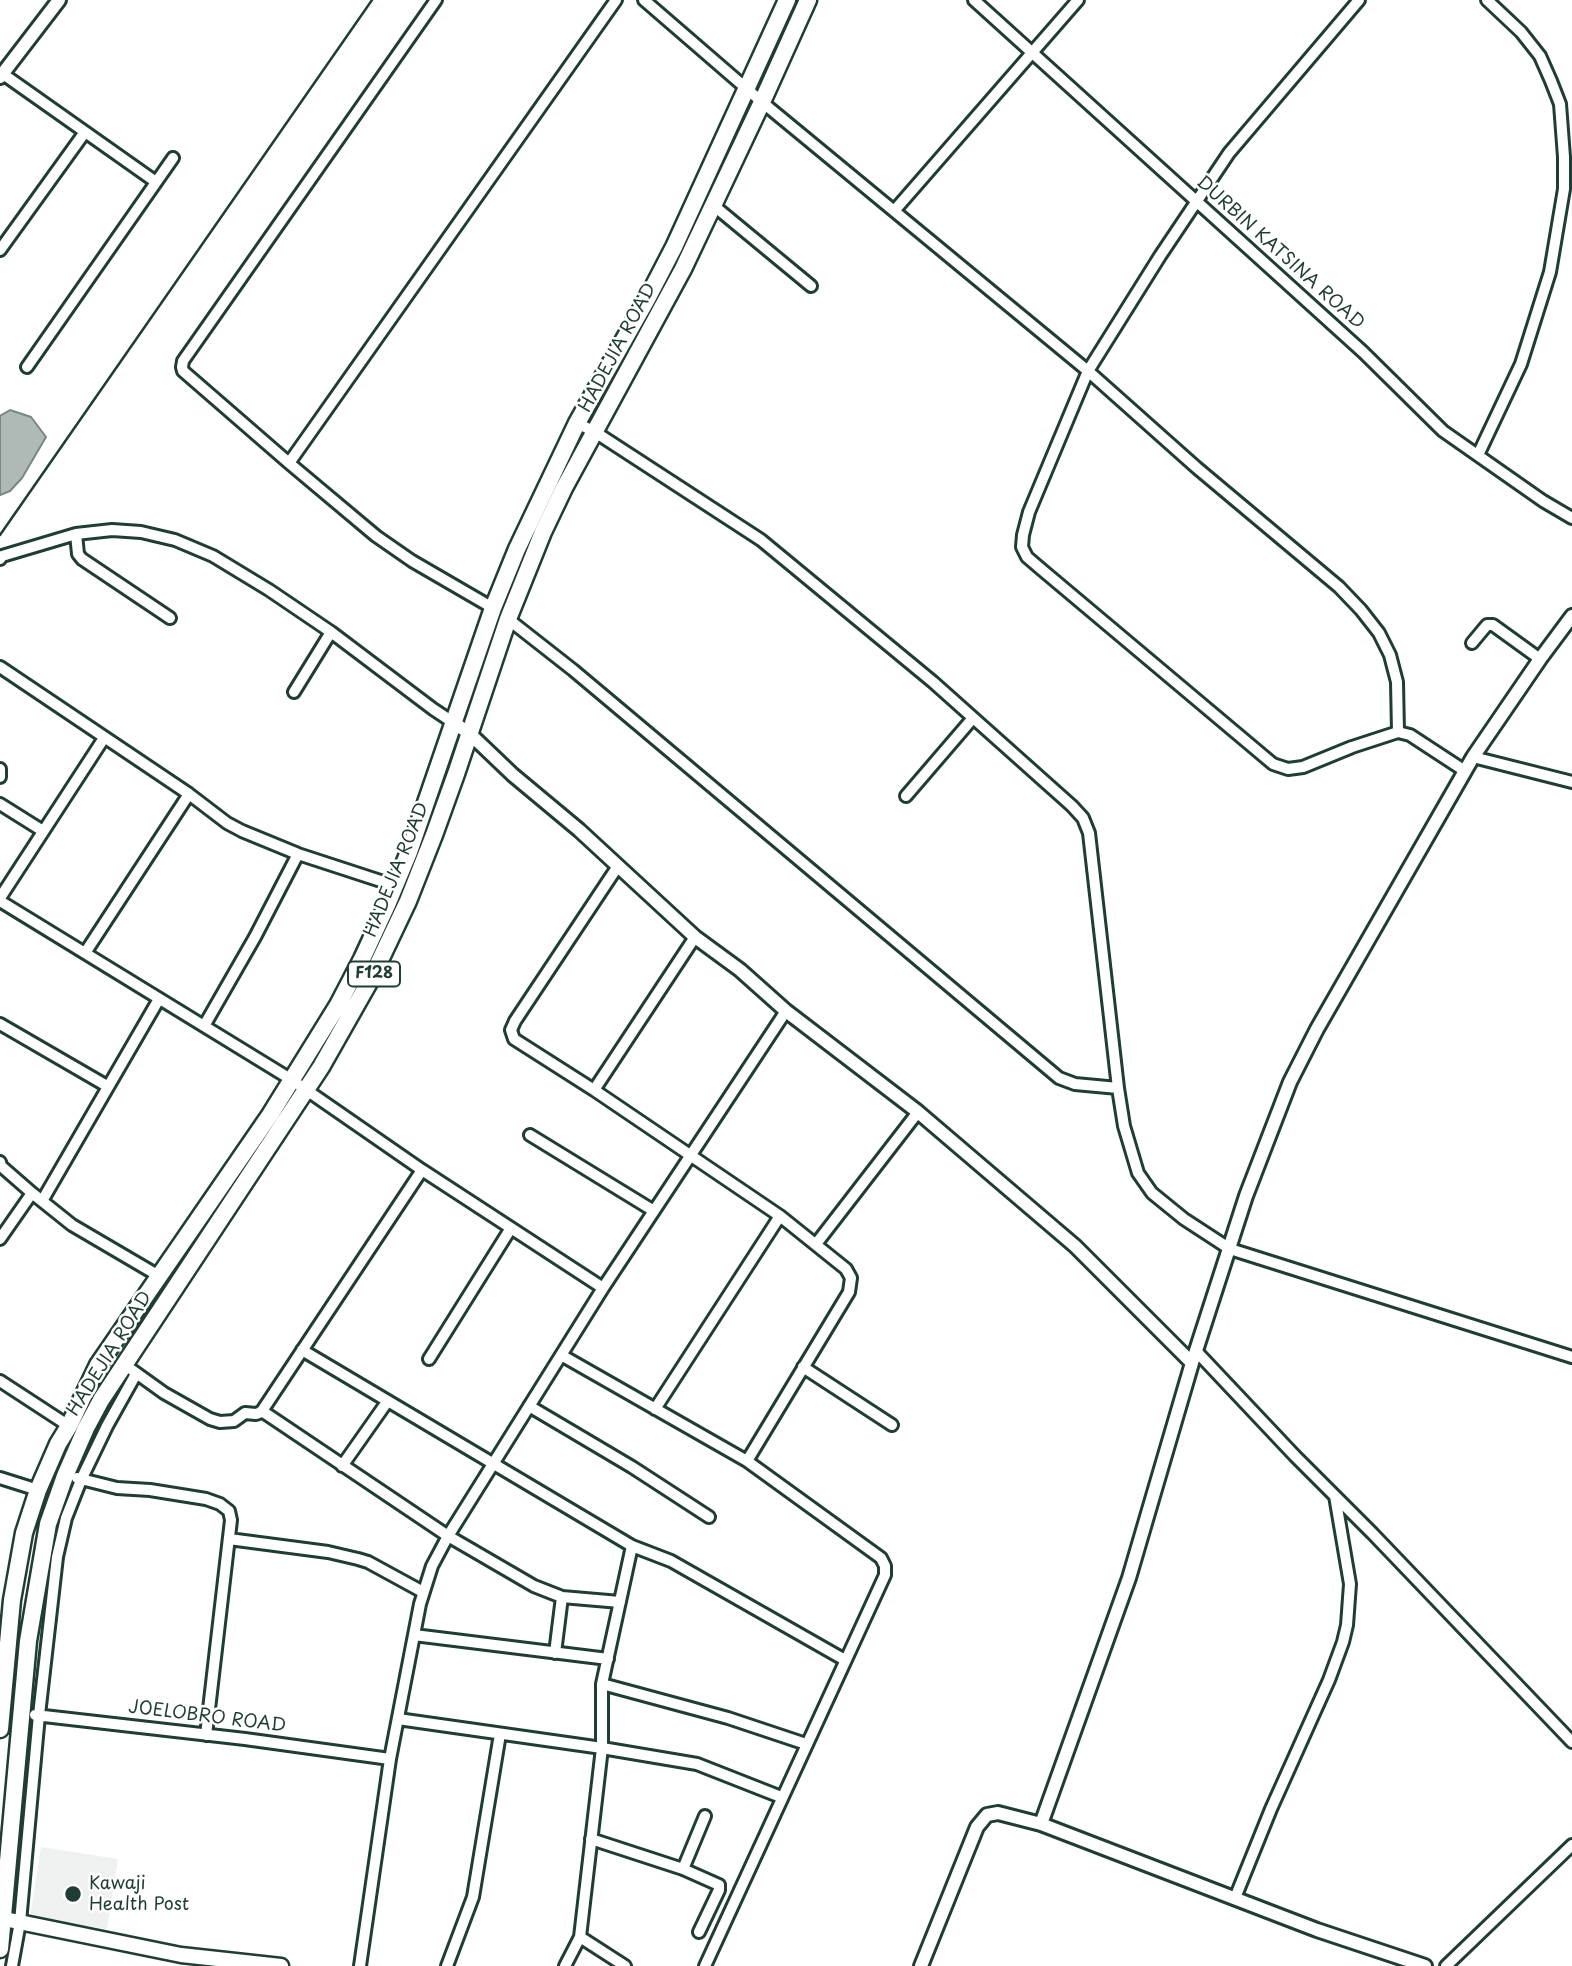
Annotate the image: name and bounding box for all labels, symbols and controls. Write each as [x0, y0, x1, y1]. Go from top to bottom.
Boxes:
street label: DURBIN KATSINA ROAD [1192, 172, 1368, 334]
street label: HADEJIA ROAD [575, 280, 661, 416]
street label: HADEJIA ROAD [360, 800, 434, 940]
road number: F128 [348, 962, 400, 986]
street label: HADEJIA ROAD [63, 1288, 157, 1420]
street label: JOELOBRO ROAD [127, 1697, 287, 1737]
place label: Kawaji Health Post [89, 1873, 189, 1916]
marker: Kawaji Health Post [63, 1884, 83, 1904]

